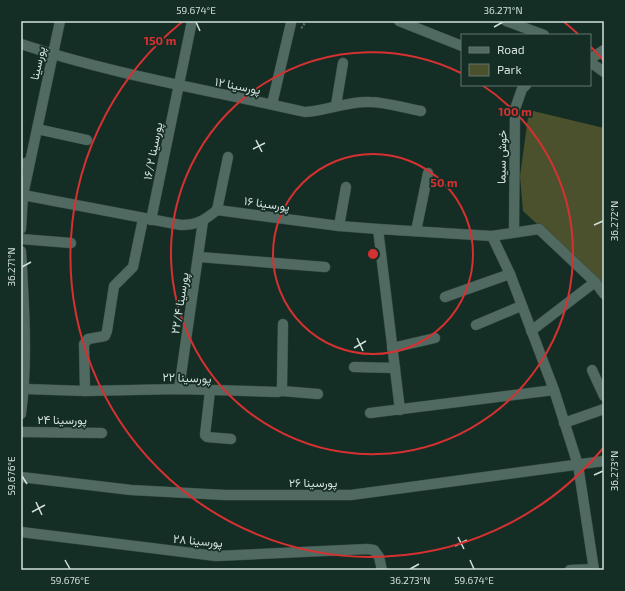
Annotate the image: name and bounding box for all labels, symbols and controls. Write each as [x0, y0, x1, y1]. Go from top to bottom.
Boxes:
text: 59.674°E [176, 4, 216, 16]
text: 36.271°N [484, 4, 522, 16]
text: 150 m [144, 33, 176, 47]
legend [461, 34, 591, 86]
text: Road [497, 42, 525, 56]
street label: پورسینا [27, 45, 49, 81]
text: Park [497, 62, 522, 76]
street label: پورسینا ۱۲ [214, 74, 262, 98]
text: 100 m [498, 104, 532, 118]
street label: پورسینا ۱۶/۲ [140, 121, 166, 181]
street label: خوش سیما [494, 130, 510, 184]
text: 50 m [430, 175, 458, 189]
street label: پورسینا ۱۶ [243, 193, 291, 215]
text: 36.272°N [608, 201, 620, 241]
centre of rings [366, 247, 380, 261]
text: 36.271°N [5, 248, 17, 286]
street label: پورسینا ۲۲/۴ [167, 271, 193, 335]
street label: پورسینا ۲۲ [162, 369, 212, 387]
street label: پورسینا ۲۴ [37, 412, 87, 428]
text: 36.273°N [608, 451, 620, 491]
text: 59.676°E [5, 456, 17, 496]
street label: پورسینا ۲۶ [289, 475, 337, 491]
street label: پورسینا ۲۸ [172, 531, 223, 551]
text: 59.676°E [50, 574, 90, 586]
text: 36.273°N [390, 574, 430, 586]
text: 59.674°E [454, 574, 494, 586]

